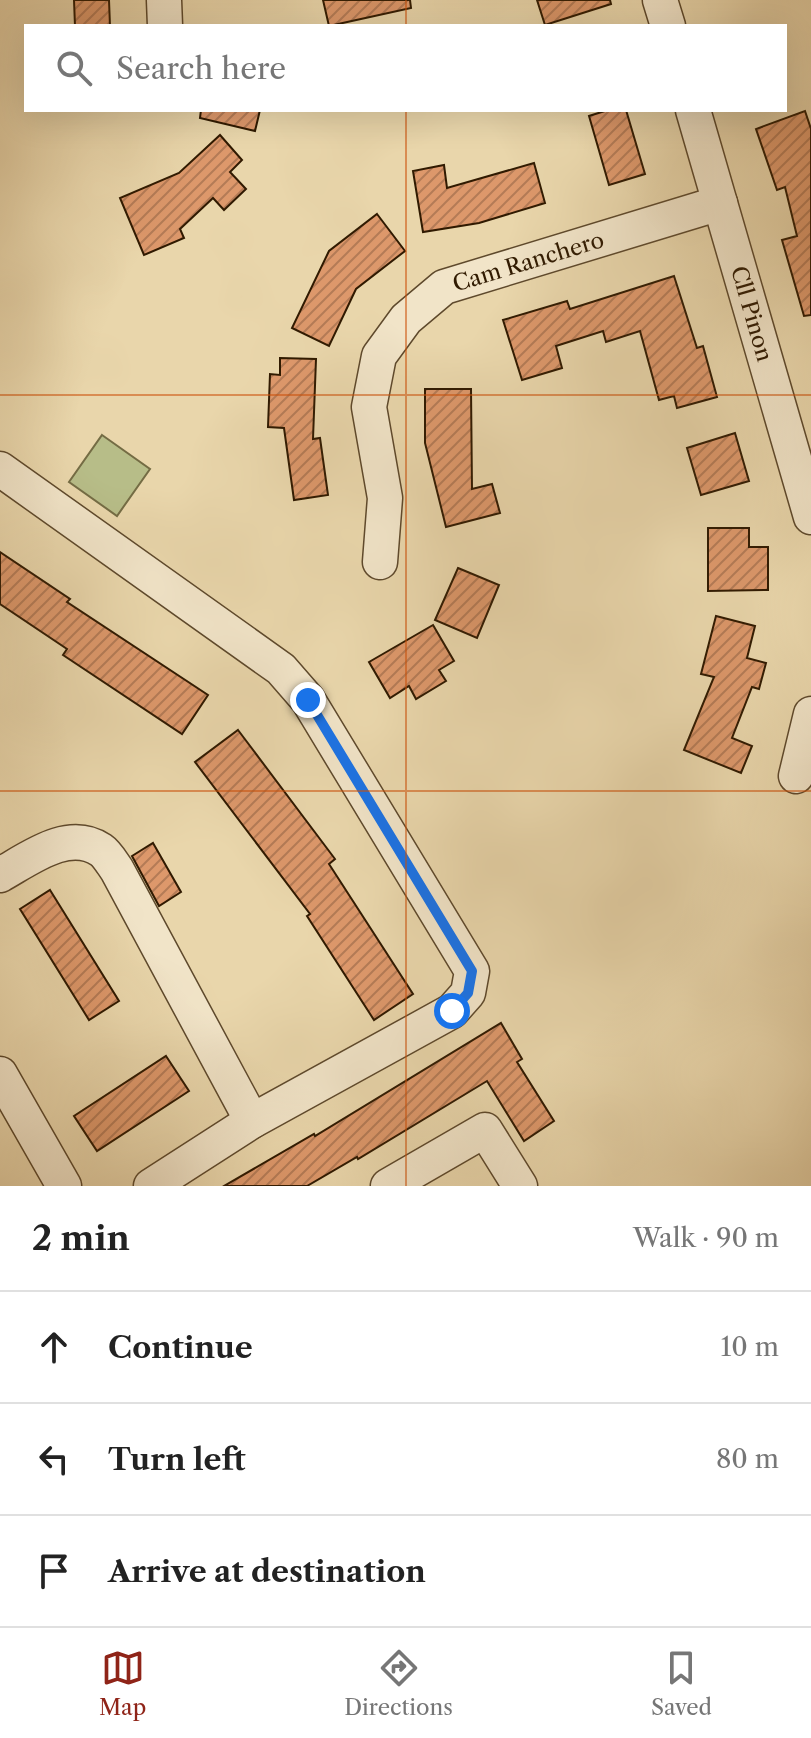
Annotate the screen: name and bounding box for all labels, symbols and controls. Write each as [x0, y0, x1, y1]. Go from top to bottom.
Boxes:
search box [24, 24, 787, 112]
icon: search [52, 46, 96, 90]
text: Search here [116, 50, 286, 87]
street label: Cam Ranchero [449, 226, 607, 297]
street label: Cll Pinon [725, 263, 779, 365]
route end [290, 682, 326, 718]
route start [434, 993, 470, 1029]
text: 2 min [32, 1217, 130, 1259]
text: Walk · 90 m [633, 1222, 779, 1254]
icon: ahead [32, 1325, 76, 1369]
text: Continue [108, 1329, 253, 1366]
text: 10 m [720, 1331, 779, 1363]
icon: left [32, 1437, 76, 1481]
text: Turn left [108, 1441, 245, 1478]
text: 80 m [716, 1443, 779, 1475]
icon: arrive [32, 1549, 76, 1593]
text: Arrive at destination [108, 1553, 426, 1590]
tab: Map [99, 1646, 146, 1721]
tab: Directions [344, 1646, 453, 1721]
tab: Saved [651, 1646, 712, 1721]

